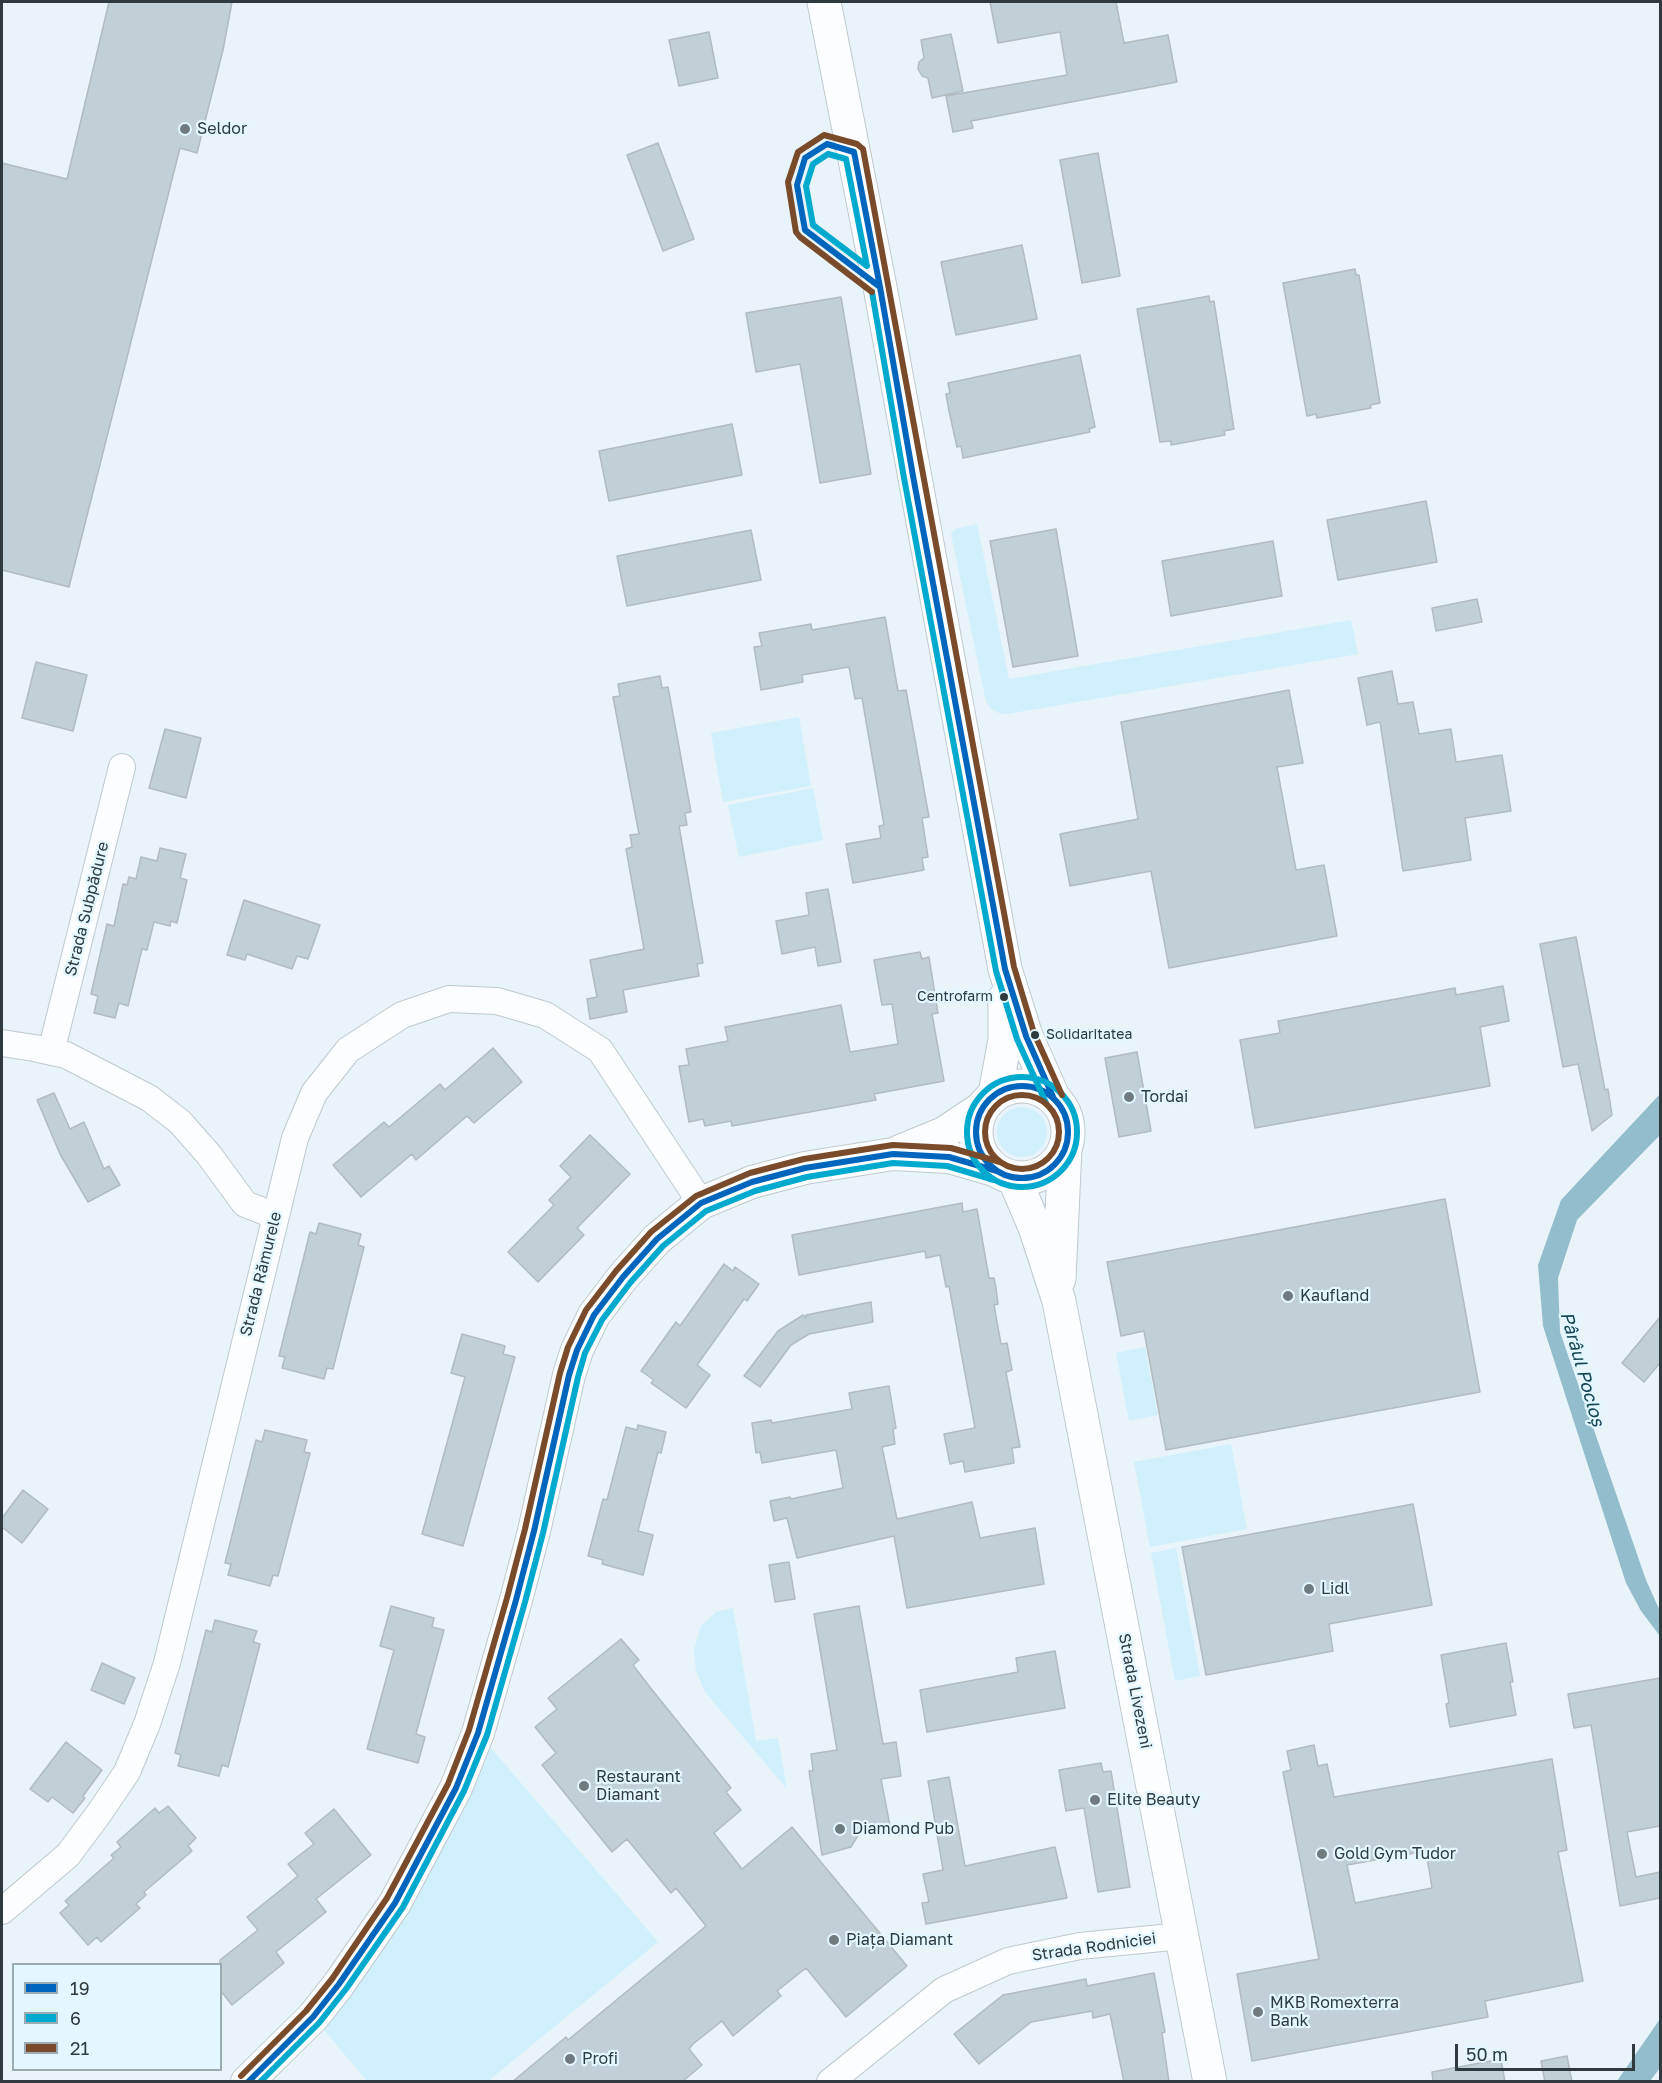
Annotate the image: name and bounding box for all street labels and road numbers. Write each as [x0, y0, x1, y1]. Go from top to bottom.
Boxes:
street label: Strada Subpădure [61, 840, 113, 978]
street label: Strada Rămurele [236, 1210, 286, 1338]
street label: Strada Livezeni [1114, 1632, 1156, 1750]
street label: Strada Rodniciei [1031, 1929, 1157, 1965]

